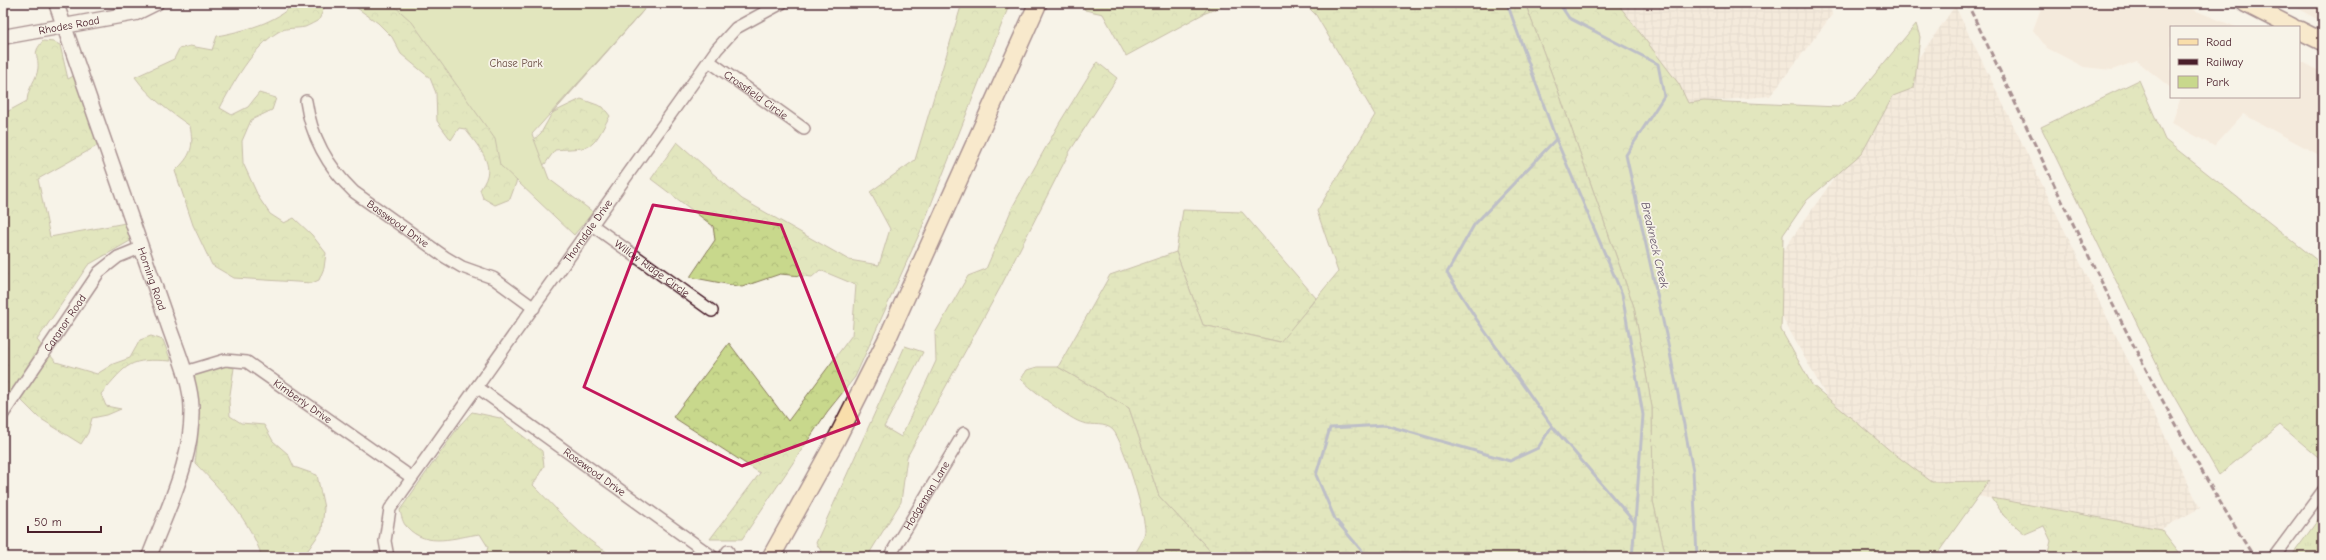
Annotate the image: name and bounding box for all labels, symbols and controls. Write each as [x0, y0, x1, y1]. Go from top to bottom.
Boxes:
street label: Rhodes Road [37, 13, 101, 37]
legend [2170, 26, 2300, 98]
text: Road [2206, 35, 2232, 49]
text: Railway [2206, 55, 2244, 69]
park label: Chase Park [489, 57, 543, 70]
street label: Crossfield Circle [722, 67, 791, 122]
text: Park [2206, 75, 2229, 89]
street label: Thorndale Drive [561, 196, 615, 265]
street label: Basswood Drive [365, 197, 432, 250]
water label: Breakneck Creek [1638, 201, 1672, 290]
street label: Willow Ridge Circle [612, 237, 693, 300]
street label: Horning Road [135, 245, 169, 312]
street label: Caranor Road [41, 292, 89, 354]
street label: Kimberly Drive [271, 376, 335, 426]
street label: Rosewood Drive [561, 445, 629, 499]
street label: Hodgeman Lane [900, 458, 952, 532]
scale bar [28, 508, 101, 534]
text: 50 m [34, 515, 62, 529]

